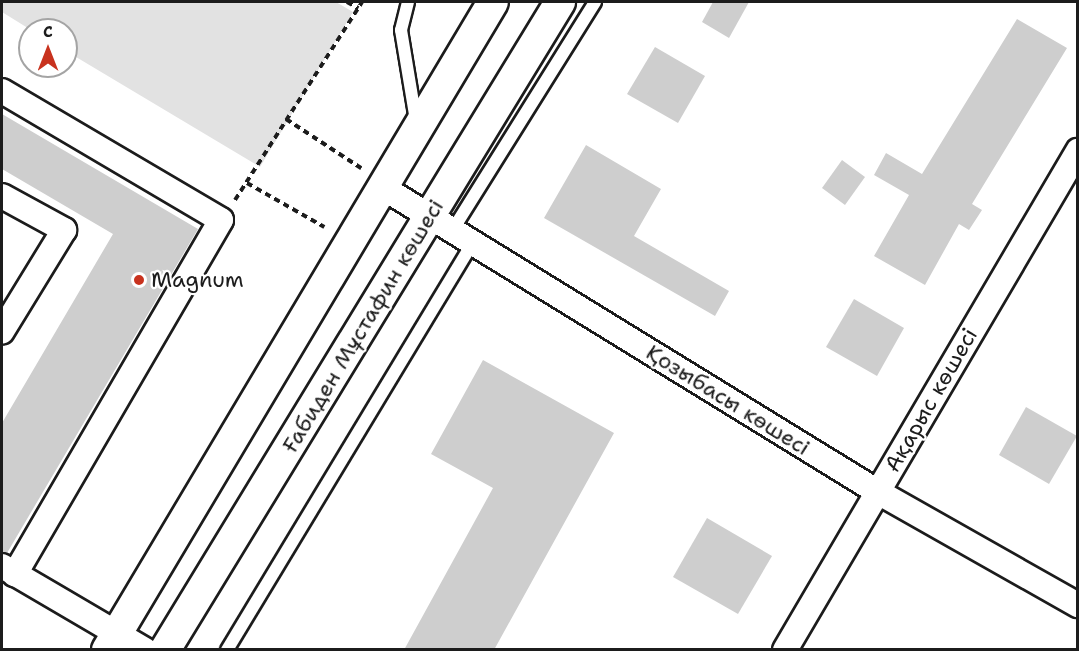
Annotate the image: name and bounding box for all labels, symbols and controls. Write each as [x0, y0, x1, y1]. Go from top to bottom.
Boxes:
north arrow [18, 18, 78, 78]
text: С [43, 21, 53, 42]
street label: Ғабиден Мұстафин көшесі [277, 195, 449, 457]
place label: Magnum [151, 267, 244, 293]
marker: Magnum [132, 273, 146, 287]
street label: Ақарыс көшесі [879, 323, 983, 477]
street label: Қозыбасы көшесі [641, 339, 815, 461]

